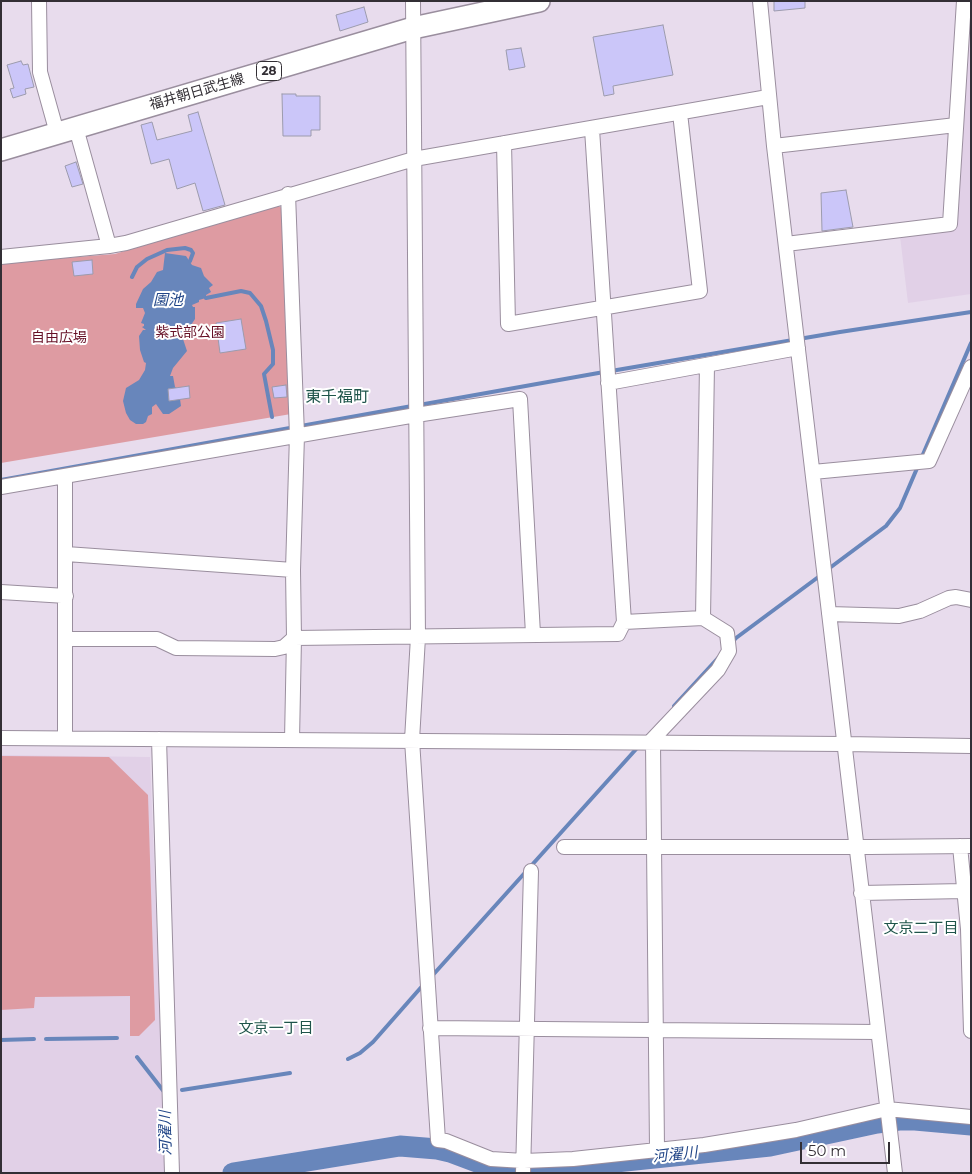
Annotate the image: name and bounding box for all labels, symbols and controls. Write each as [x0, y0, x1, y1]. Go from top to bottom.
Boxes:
road number: 28 [256, 61, 282, 80]
street label: 福井朝日武生線 [148, 70, 246, 114]
water label: 園池 [153, 292, 183, 310]
park label: 紫式部公園 [155, 325, 225, 341]
park label: 自由広場 [31, 330, 87, 346]
district label: 東千福町 [305, 387, 369, 407]
district label: 文京二丁目 [884, 920, 958, 938]
district label: 文京一丁目 [239, 1020, 313, 1038]
water label: 河濯川 [157, 1110, 175, 1156]
scale bar [802, 1132, 892, 1164]
text: 50 m [808, 1141, 846, 1160]
water label: 河濯川 [652, 1144, 698, 1166]

